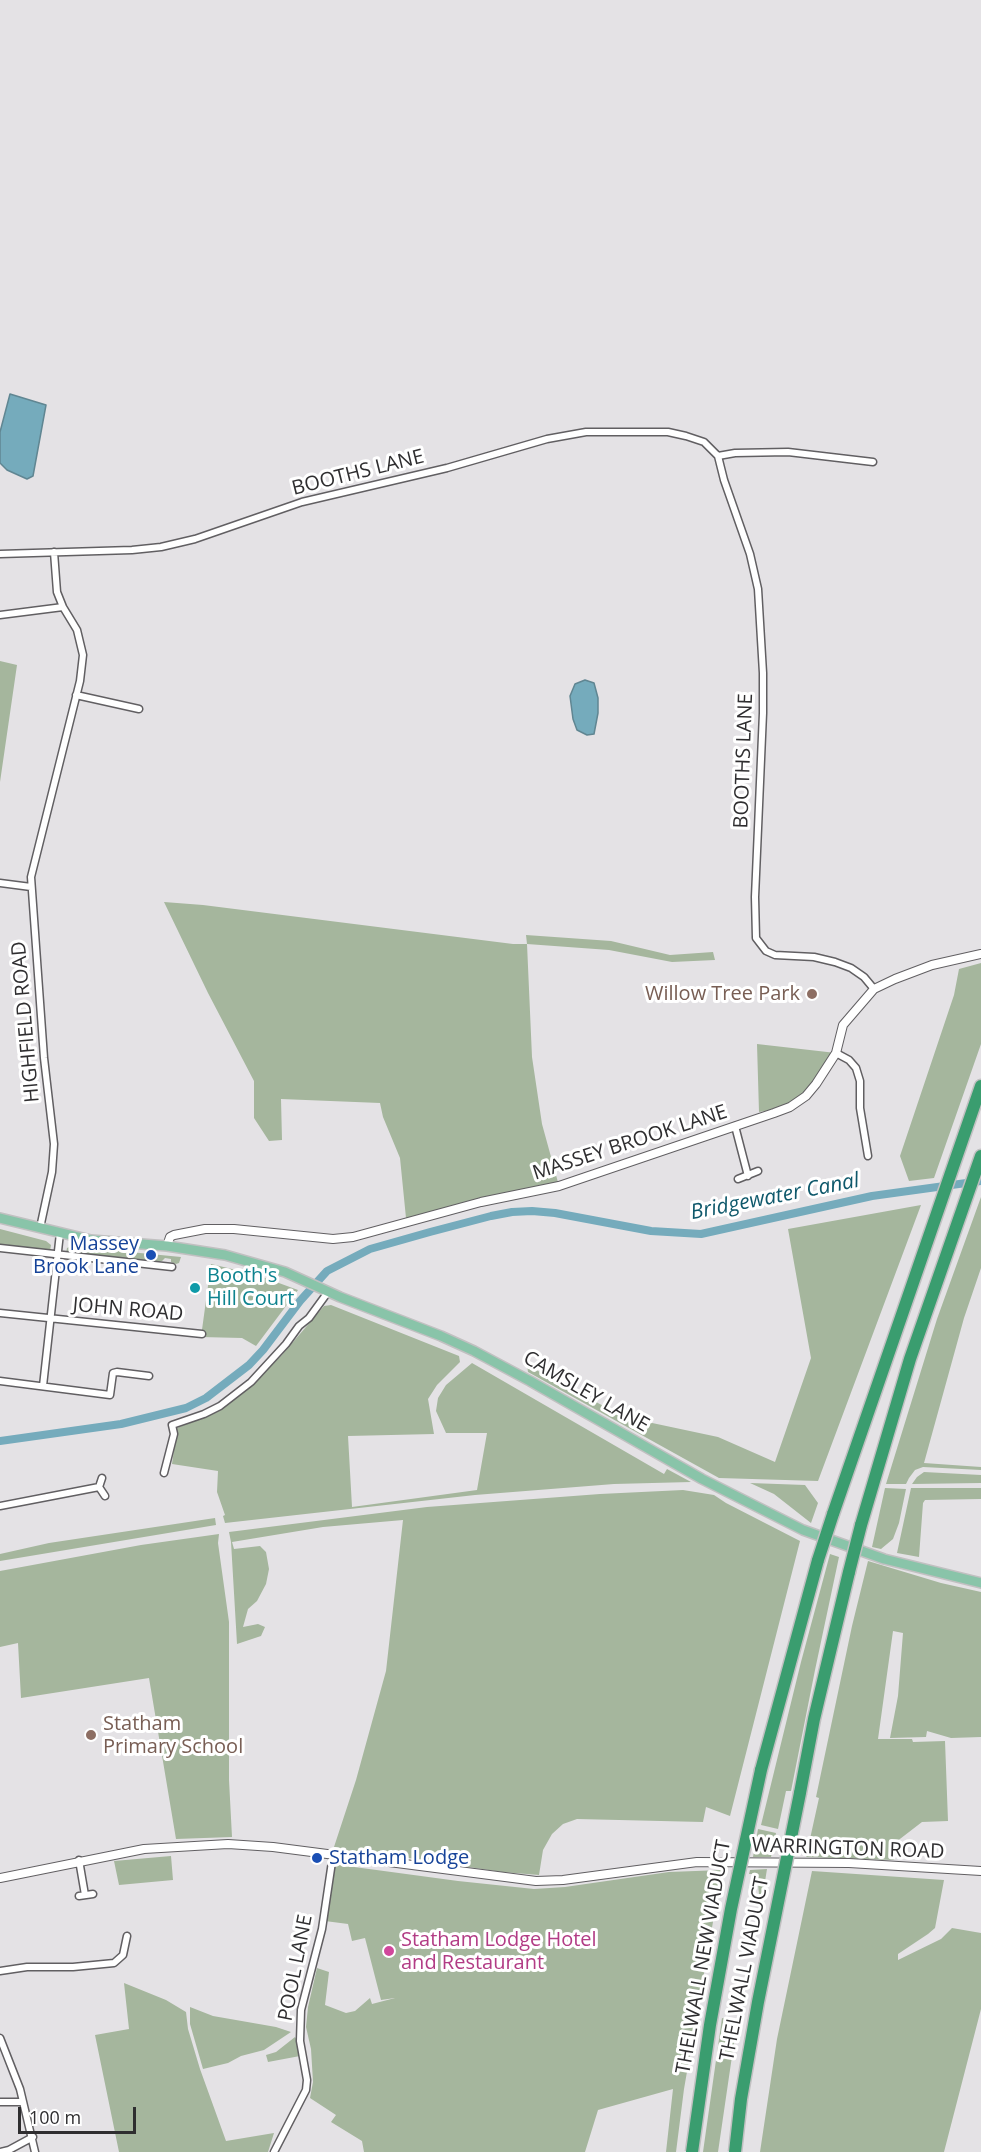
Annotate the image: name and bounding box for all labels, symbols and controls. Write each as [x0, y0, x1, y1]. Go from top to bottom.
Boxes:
street label: BOOTHS LANE [289, 445, 427, 501]
street label: BOOTHS LANE [730, 693, 758, 829]
street label: HIGHFIELD ROAD [7, 940, 45, 1104]
place label: Willow Tree Park [645, 982, 800, 1006]
marker: Willow Tree Park [805, 987, 819, 1001]
street label: MASSEY BROOK LANE [530, 1100, 730, 1186]
water label: Bridgewater Canal [689, 1168, 861, 1226]
place label: Massey Brook Lane [33, 1232, 139, 1279]
marker: Massey Brook Lane [144, 1248, 158, 1262]
place label: Booth's Hill Court [207, 1264, 294, 1311]
marker: Booth's Hill Court [188, 1281, 202, 1295]
street label: JOHN ROAD [72, 1293, 184, 1327]
street label: CAMSLEY LANE [519, 1346, 653, 1438]
place label: Statham Primary School [103, 1712, 243, 1759]
marker: Statham Primary School [84, 1728, 98, 1742]
street label: WARRINGTON ROAD [751, 1834, 945, 1864]
street label: THELWALL NEW VIADUCT [672, 1838, 736, 2076]
place label: Statham Lodge [329, 1846, 469, 1870]
marker: Statham Lodge [310, 1851, 324, 1865]
street label: THELWALL VIADUCT [715, 1875, 775, 2063]
street label: POOL LANE [274, 1913, 318, 2023]
place label: Statham Lodge Hotel and Restaurant [401, 1928, 597, 1975]
marker: Statham Lodge Hotel and Restaurant [382, 1944, 396, 1958]
scale bar [21, 2095, 140, 2133]
text: 100 m [29, 2105, 81, 2129]

